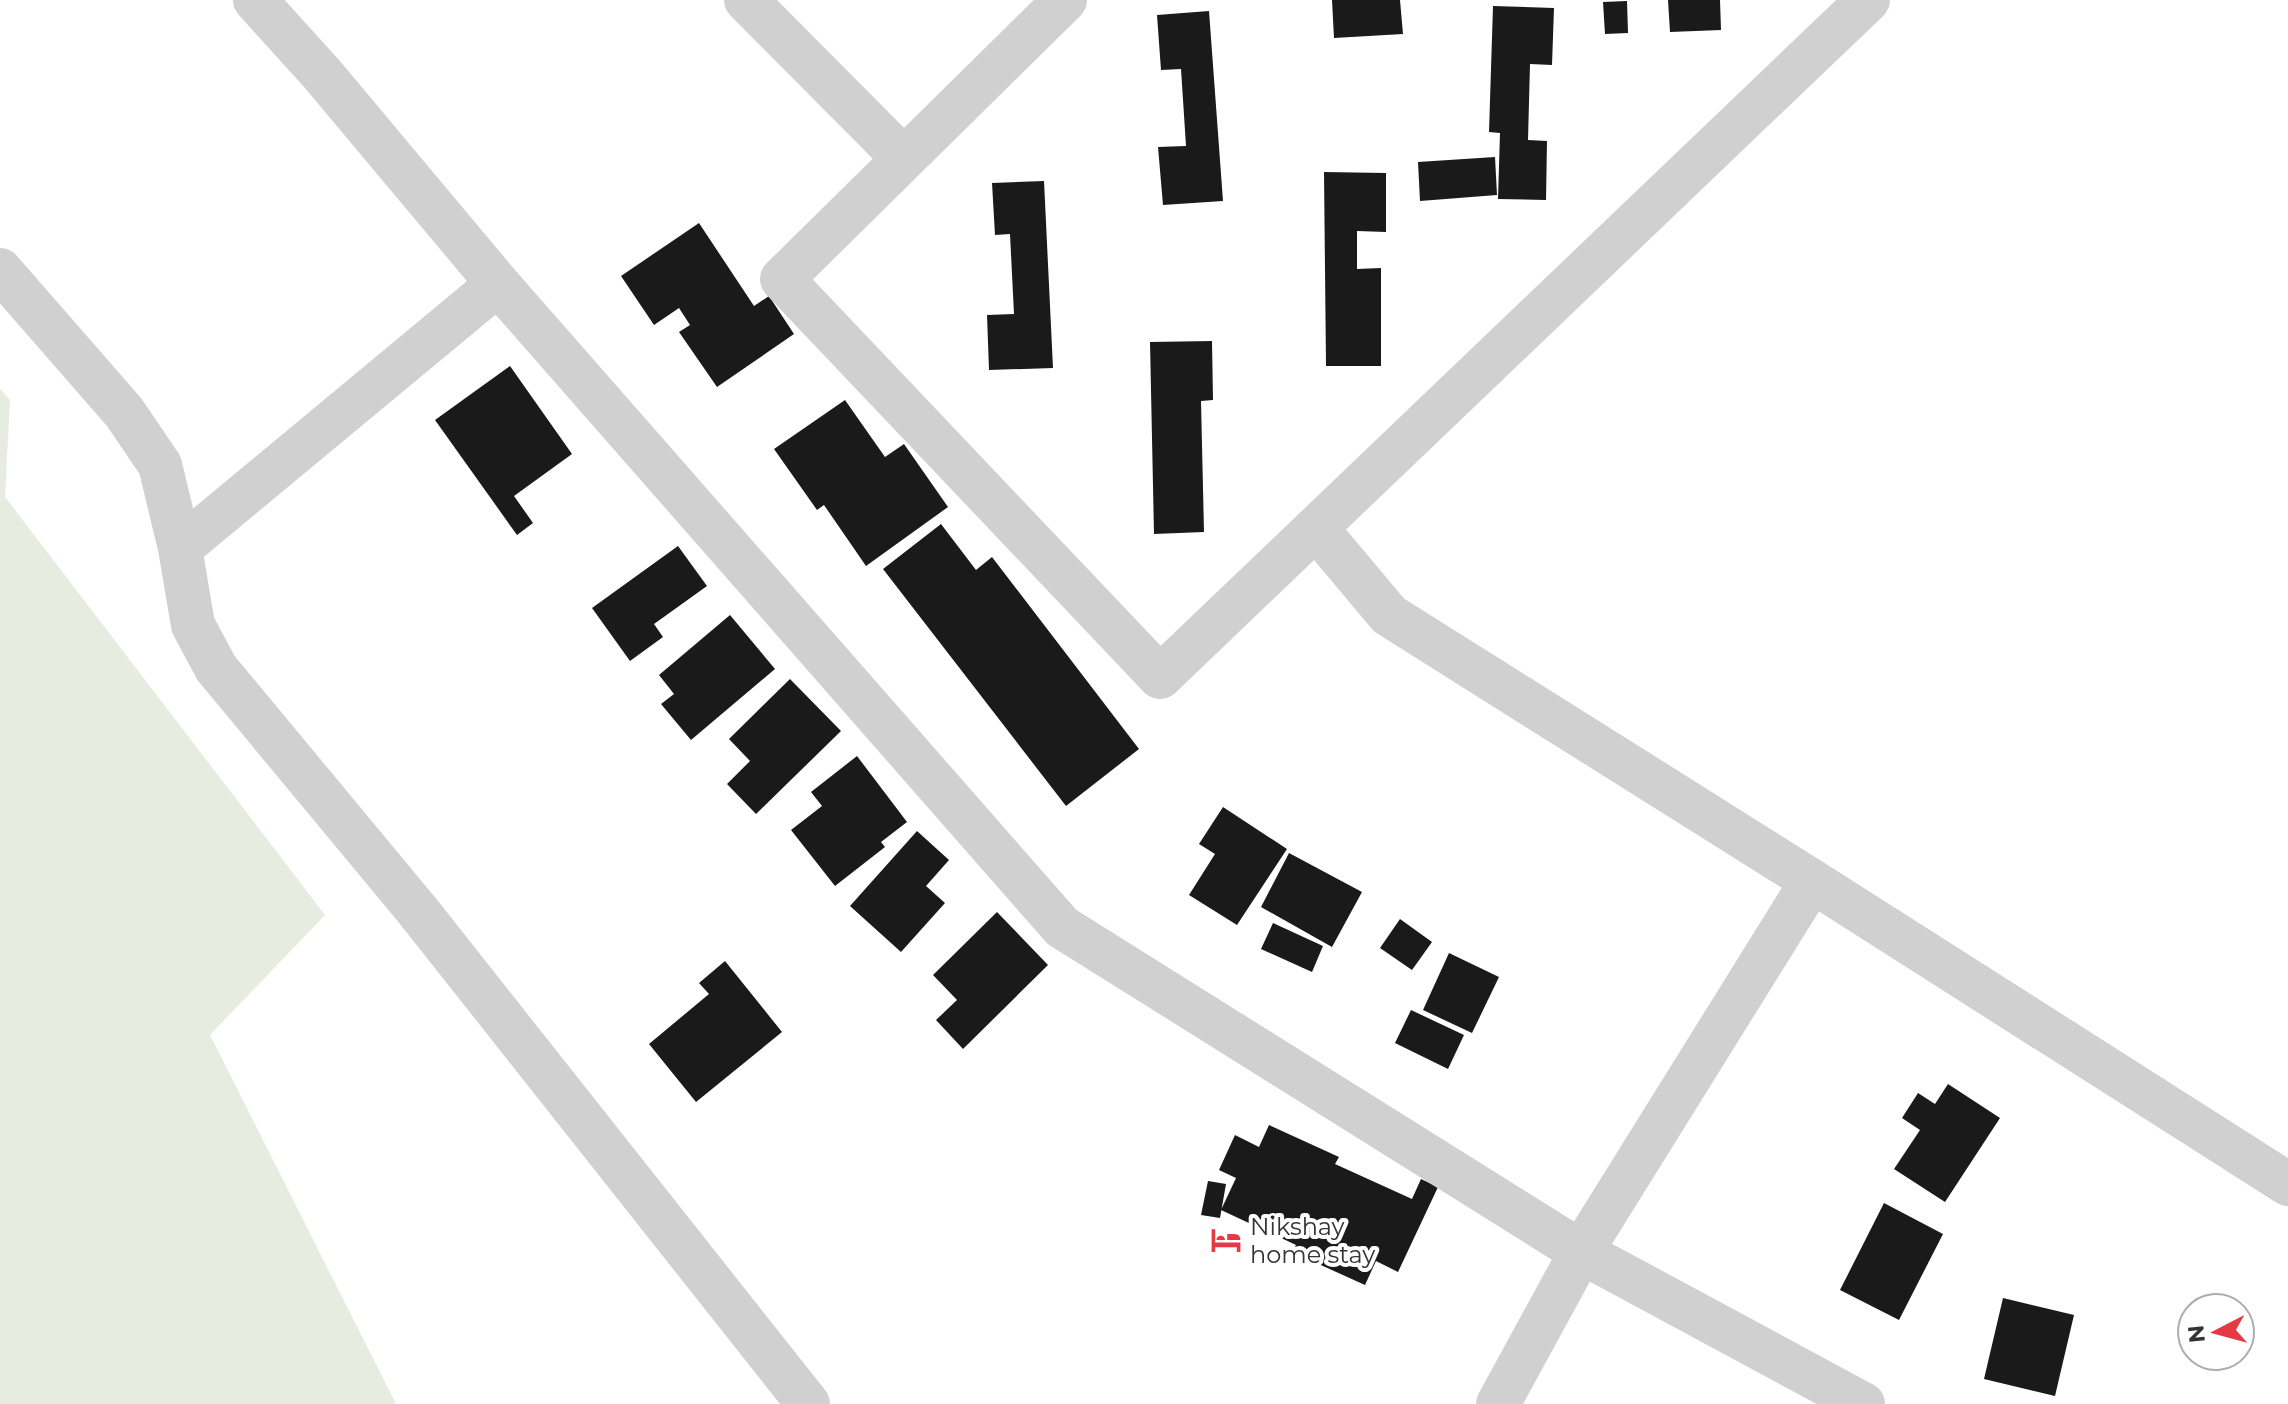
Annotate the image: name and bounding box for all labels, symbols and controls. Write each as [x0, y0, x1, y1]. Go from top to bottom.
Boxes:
place label: Nikshay home stay [1250, 1212, 1375, 1269]
hotel icon: Nikshay home stay [1209, 1223, 1243, 1257]
north arrow [2176, 1292, 2256, 1372]
text: N [2182, 1324, 2211, 1344]

